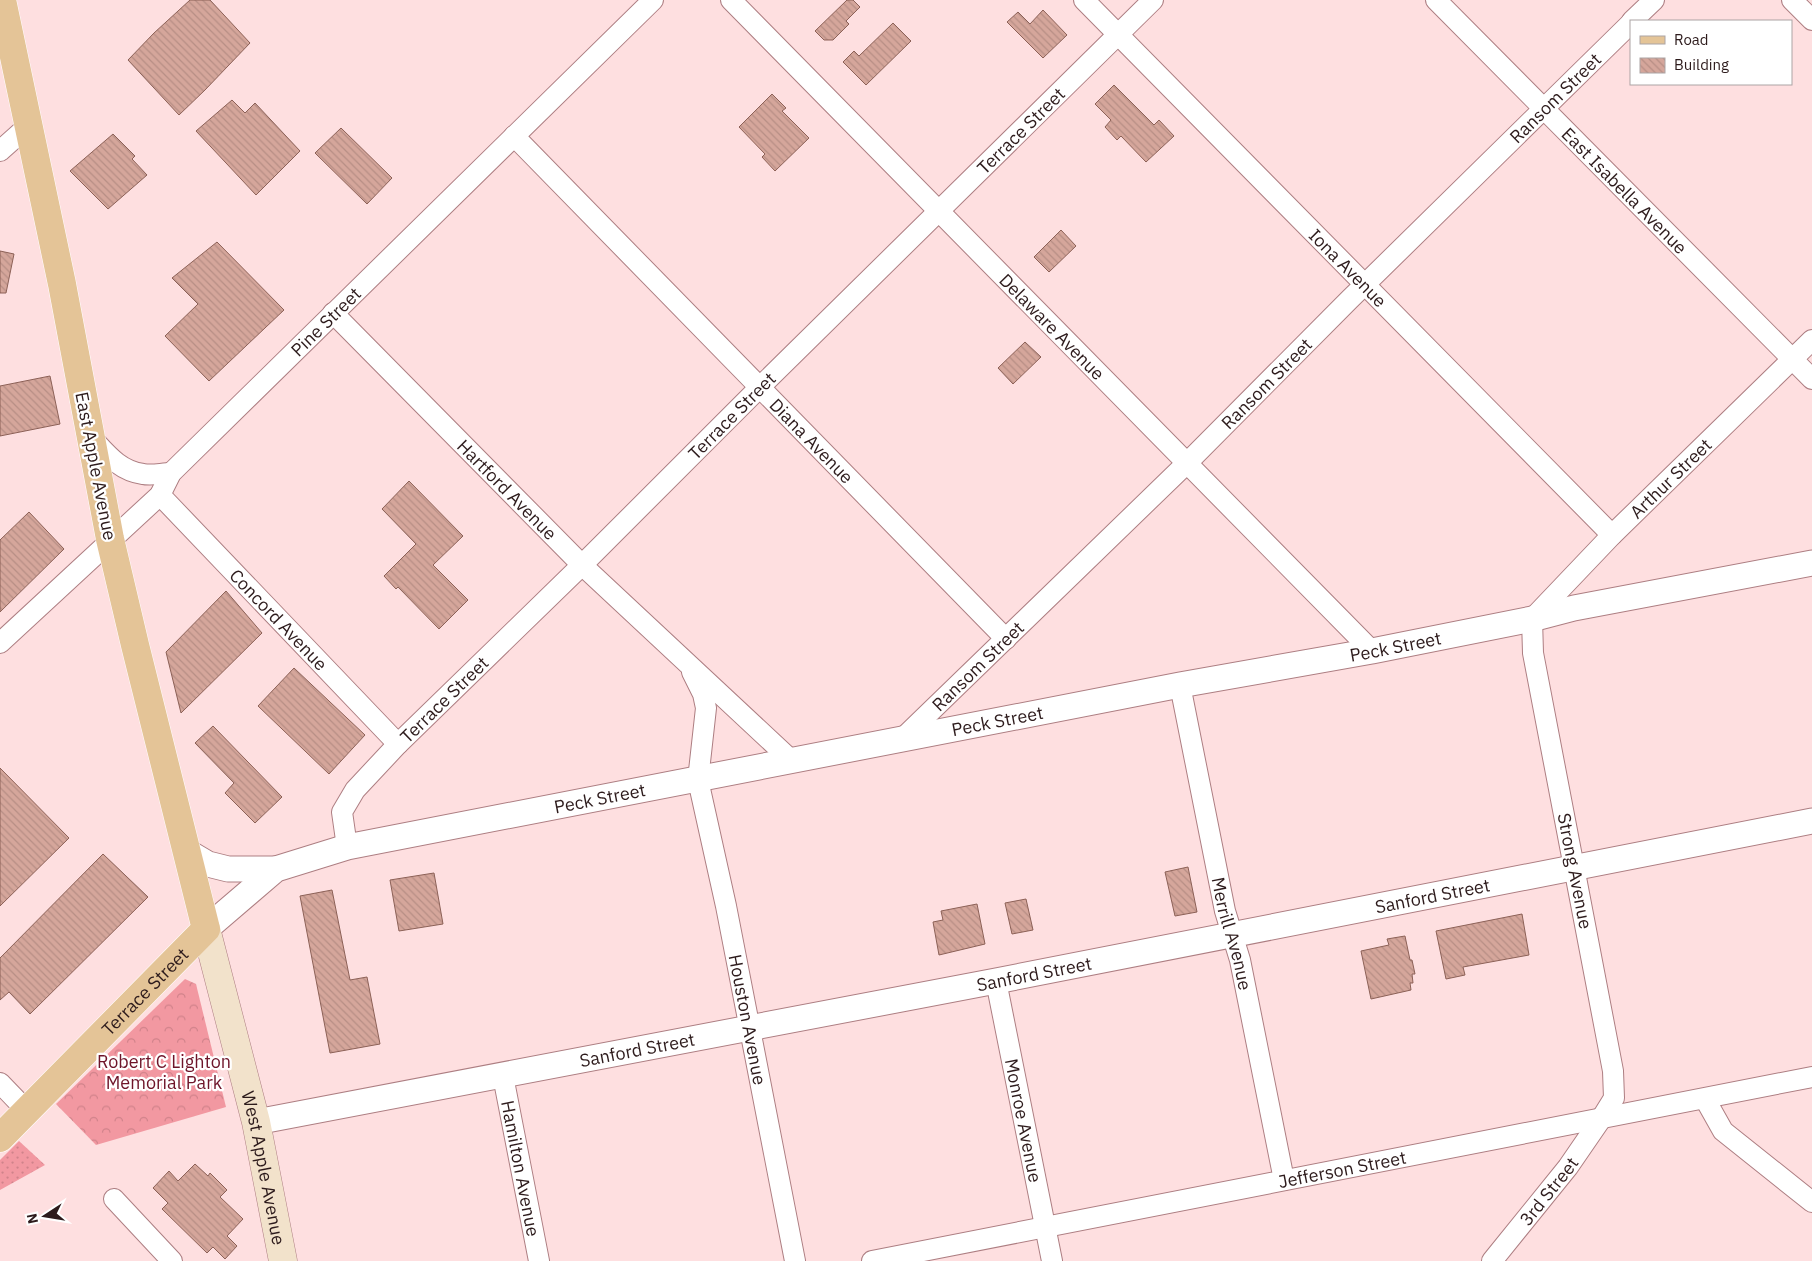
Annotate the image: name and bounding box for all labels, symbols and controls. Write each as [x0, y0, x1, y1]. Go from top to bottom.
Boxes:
legend [1630, 20, 1792, 85]
text: Road [1674, 30, 1709, 49]
street label: Ransom Street [1504, 48, 1606, 148]
text: Building [1674, 55, 1729, 74]
street label: Terrace Street [972, 82, 1069, 179]
street label: East Isabella Avenue [1557, 122, 1693, 258]
street label: Iona Avenue [1304, 223, 1392, 312]
street label: Delaware Avenue [995, 268, 1110, 385]
street label: Pine Street [286, 282, 365, 361]
street label: Ransom Street [1216, 333, 1317, 434]
street label: Terrace Street [683, 367, 780, 464]
street label: East Apple Avenue [70, 390, 122, 542]
street label: Diana Avenue [765, 393, 859, 488]
street label: Arthur Street [1625, 433, 1716, 523]
street label: Hartford Avenue [453, 434, 562, 545]
street label: Concord Avenue [225, 564, 333, 675]
street label: Ransom Street [927, 616, 1028, 716]
street label: Peck Street [1348, 626, 1443, 666]
street label: Terrace Street [395, 651, 493, 747]
street label: Peck Street [950, 700, 1045, 741]
street label: Peck Street [552, 778, 647, 818]
street label: Strong Avenue [1553, 811, 1598, 931]
street label: Sanford Street [1373, 873, 1492, 918]
street label: Merrill Avenue [1207, 875, 1257, 992]
street label: Terrace Street [96, 942, 193, 1040]
street label: Sanford Street [974, 951, 1093, 996]
street label: Houston Avenue [724, 952, 772, 1087]
street label: Sanford Street [578, 1027, 697, 1072]
park label: Robert C Lighton Memorial Park [97, 1050, 231, 1094]
street label: Monroe Avenue [1000, 1056, 1047, 1184]
street label: West Apple Avenue [237, 1088, 291, 1247]
street label: Hamilton Avenue [496, 1098, 545, 1238]
street label: Jefferson Street [1276, 1145, 1408, 1193]
street label: 3rd Street [1514, 1152, 1583, 1230]
north arrow [20, 1191, 70, 1241]
text: N [22, 1212, 42, 1226]

